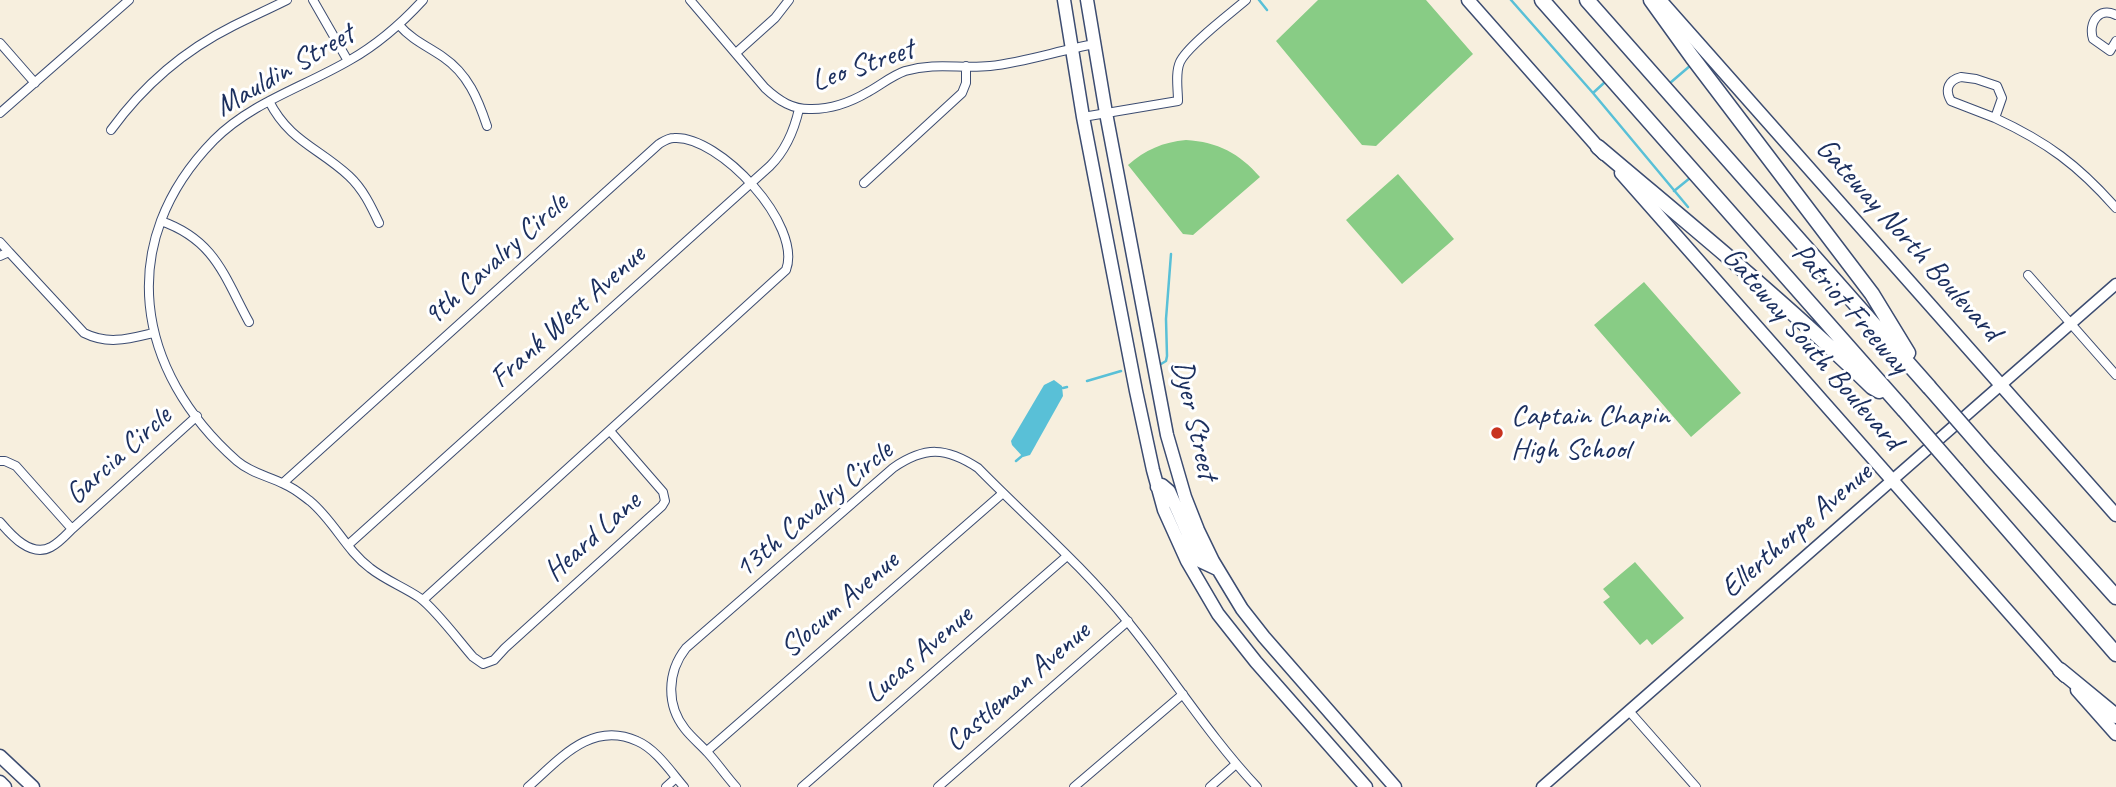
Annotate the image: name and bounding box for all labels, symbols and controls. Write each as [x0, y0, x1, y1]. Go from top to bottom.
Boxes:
street label: Mauldin Street [209, 17, 361, 125]
street label: Leo Street [807, 32, 919, 100]
street label: Gateway North Boulevard [1807, 131, 2009, 349]
street label: 9th Cavalry Circle [416, 186, 576, 334]
street label: Patriot Freeway [1783, 236, 1917, 382]
street label: Frank West Avenue [483, 238, 653, 396]
street label: Gateway South Boulevard [1714, 240, 1910, 458]
street label: Dyer Street [1163, 357, 1225, 483]
place label: Captain Chapin High School [1511, 398, 1670, 468]
street label: Garcia Circle [59, 399, 179, 513]
marker: Captain Chapin High School [1489, 425, 1505, 441]
street label: 13th Cavalry Circle [727, 433, 901, 587]
street label: Ellerthorpe Avenue [1714, 455, 1880, 607]
street label: Heard Lane [537, 484, 649, 590]
street label: Slocum Avenue [773, 544, 907, 666]
street label: Lucas Avenue [857, 598, 981, 712]
street label: Castleman Avenue [938, 614, 1098, 760]

